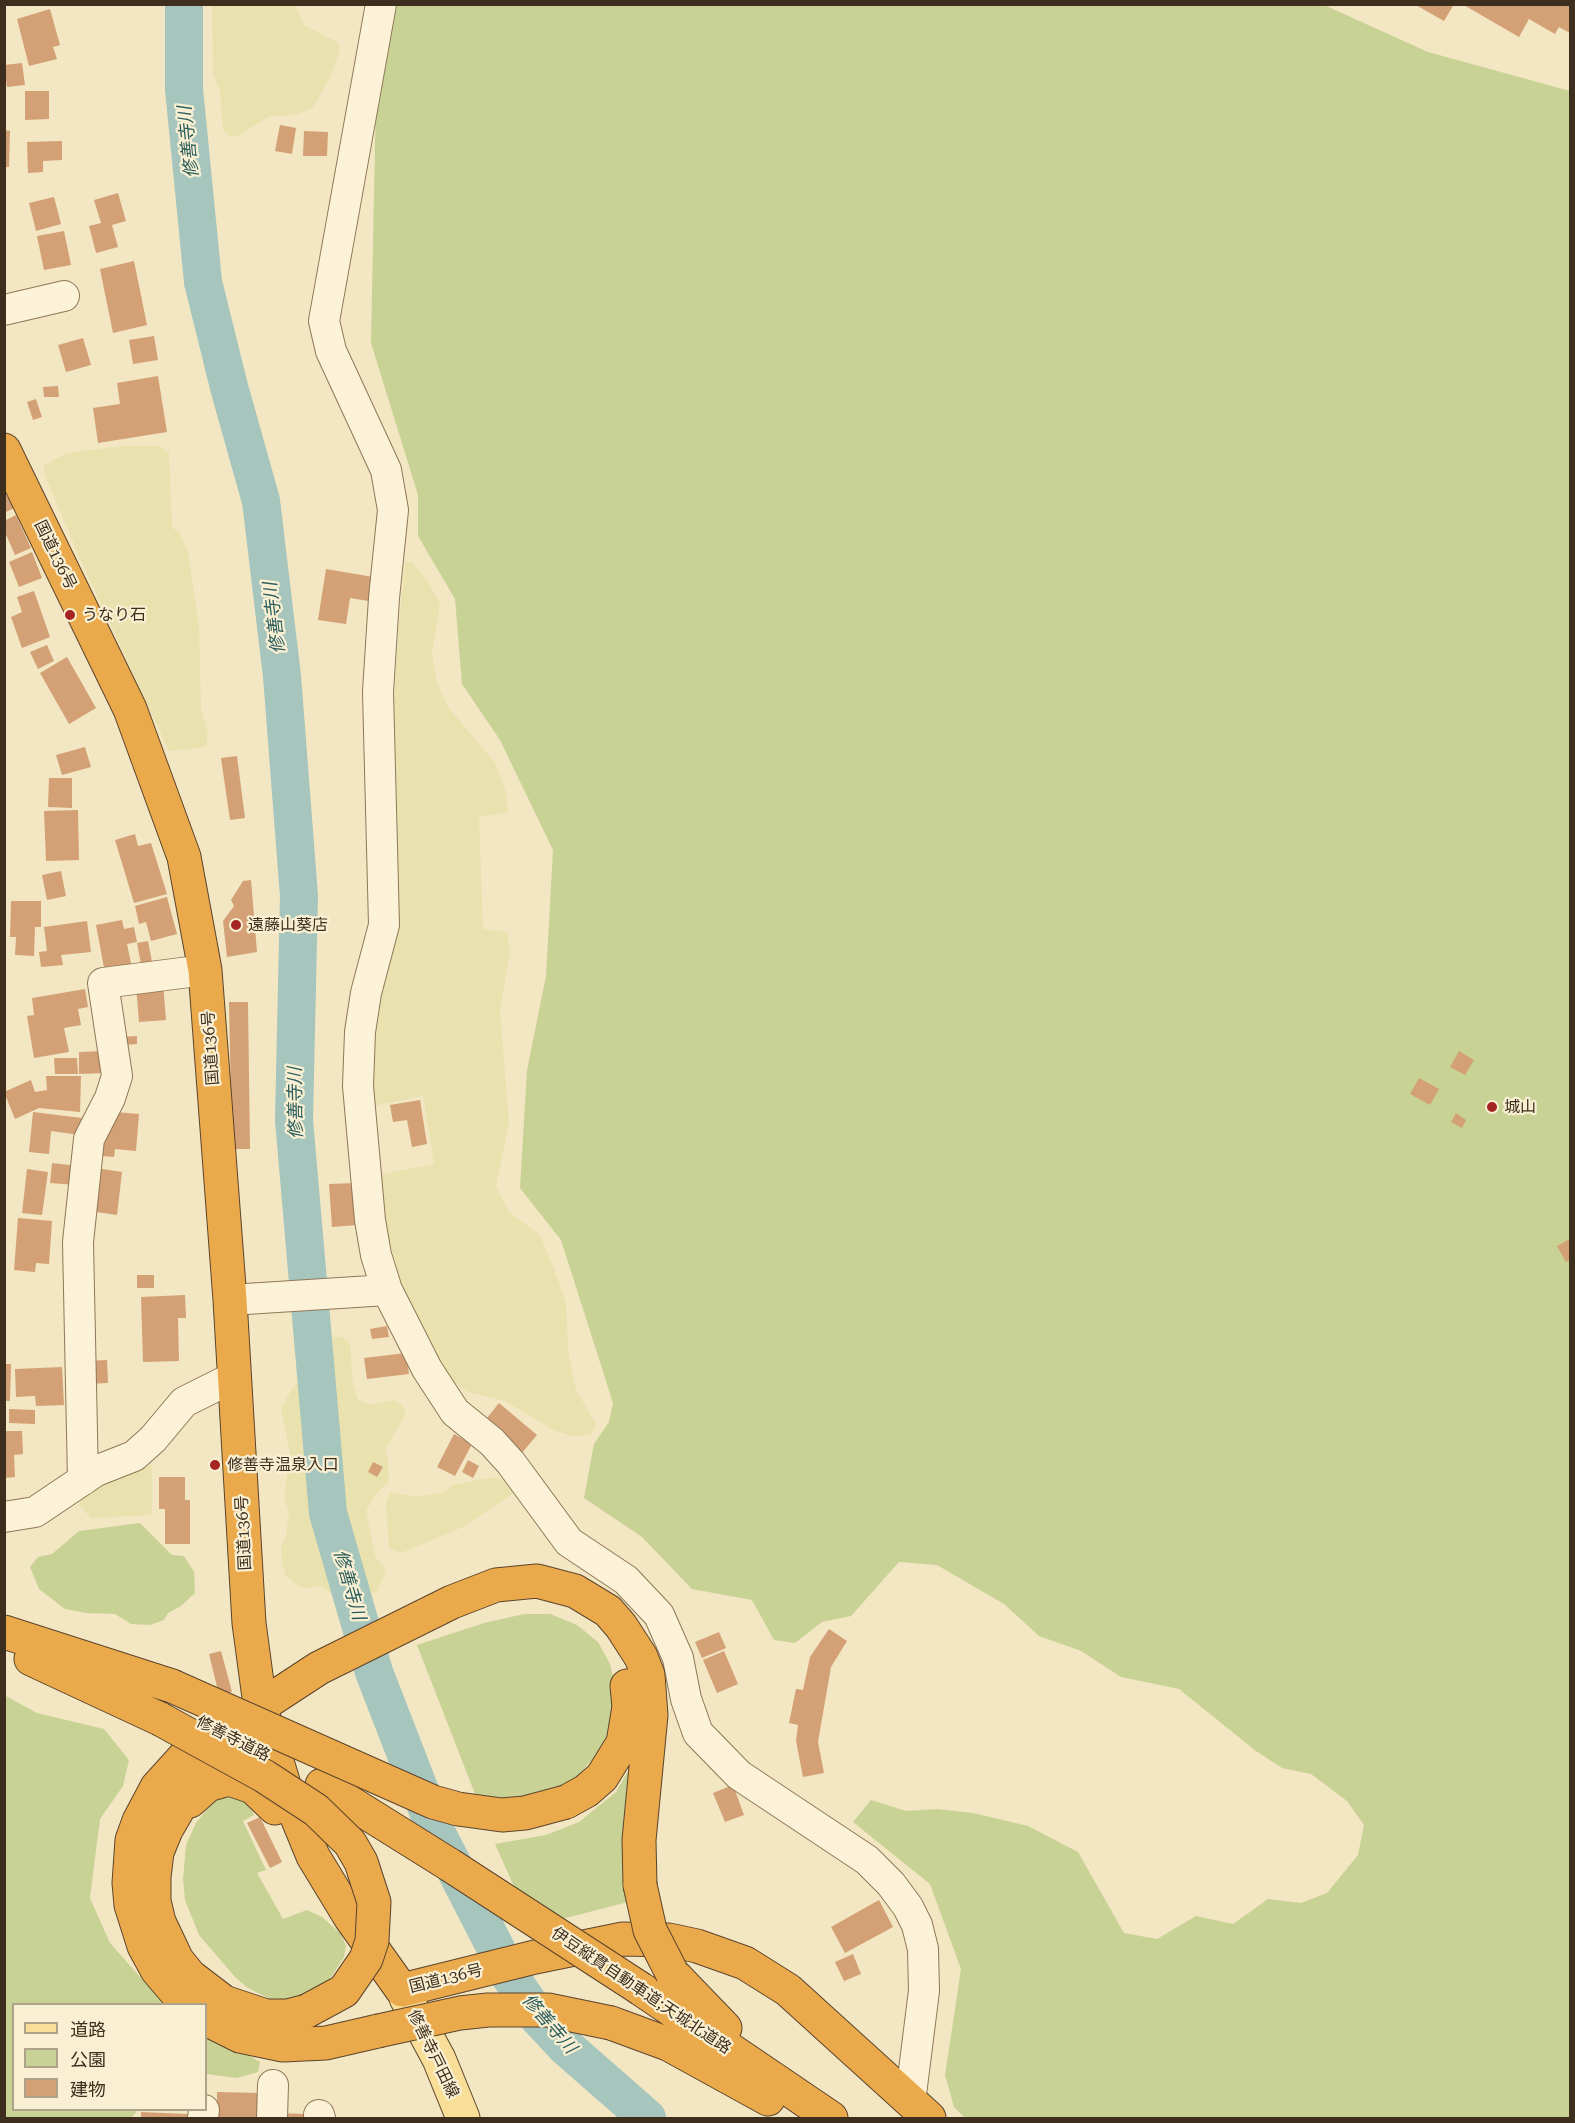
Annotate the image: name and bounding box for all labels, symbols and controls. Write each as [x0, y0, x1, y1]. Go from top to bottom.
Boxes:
water label: 修善寺川 [174, 105, 204, 179]
street label: 国道136号 [30, 517, 80, 593]
water label: 修善寺川 [260, 581, 290, 655]
place label: うなり石 [82, 605, 146, 625]
marker: うなり石 [63, 608, 77, 622]
place label: 遠藤山葵店 [248, 915, 328, 935]
marker: 遠藤山葵店 [229, 918, 243, 932]
street label: 国道136号 [199, 1010, 223, 1086]
water label: 修善寺川 [285, 1067, 307, 1139]
place label: 城山 [1504, 1097, 1536, 1117]
marker: 城山 [1485, 1100, 1499, 1114]
place label: 修善寺温泉入口 [227, 1455, 339, 1475]
marker: 修善寺温泉入口 [208, 1458, 222, 1472]
street label: 国道136号 [232, 1495, 256, 1571]
water label: 修善寺川 [329, 1547, 369, 1623]
street label: 修善寺道路 [193, 1712, 273, 1766]
street label: 伊豆縦貫自動車道;天城北道路 [548, 1924, 734, 2058]
street label: 国道136号 [407, 1961, 485, 1997]
water label: 修善寺川 [517, 1990, 581, 2058]
legend [12, 2003, 207, 2111]
street label: 修善寺戸田線 [403, 2007, 463, 2101]
text: 道路 [70, 2019, 106, 2040]
text: 公園 [70, 2049, 106, 2070]
text: 建物 [70, 2079, 106, 2100]

